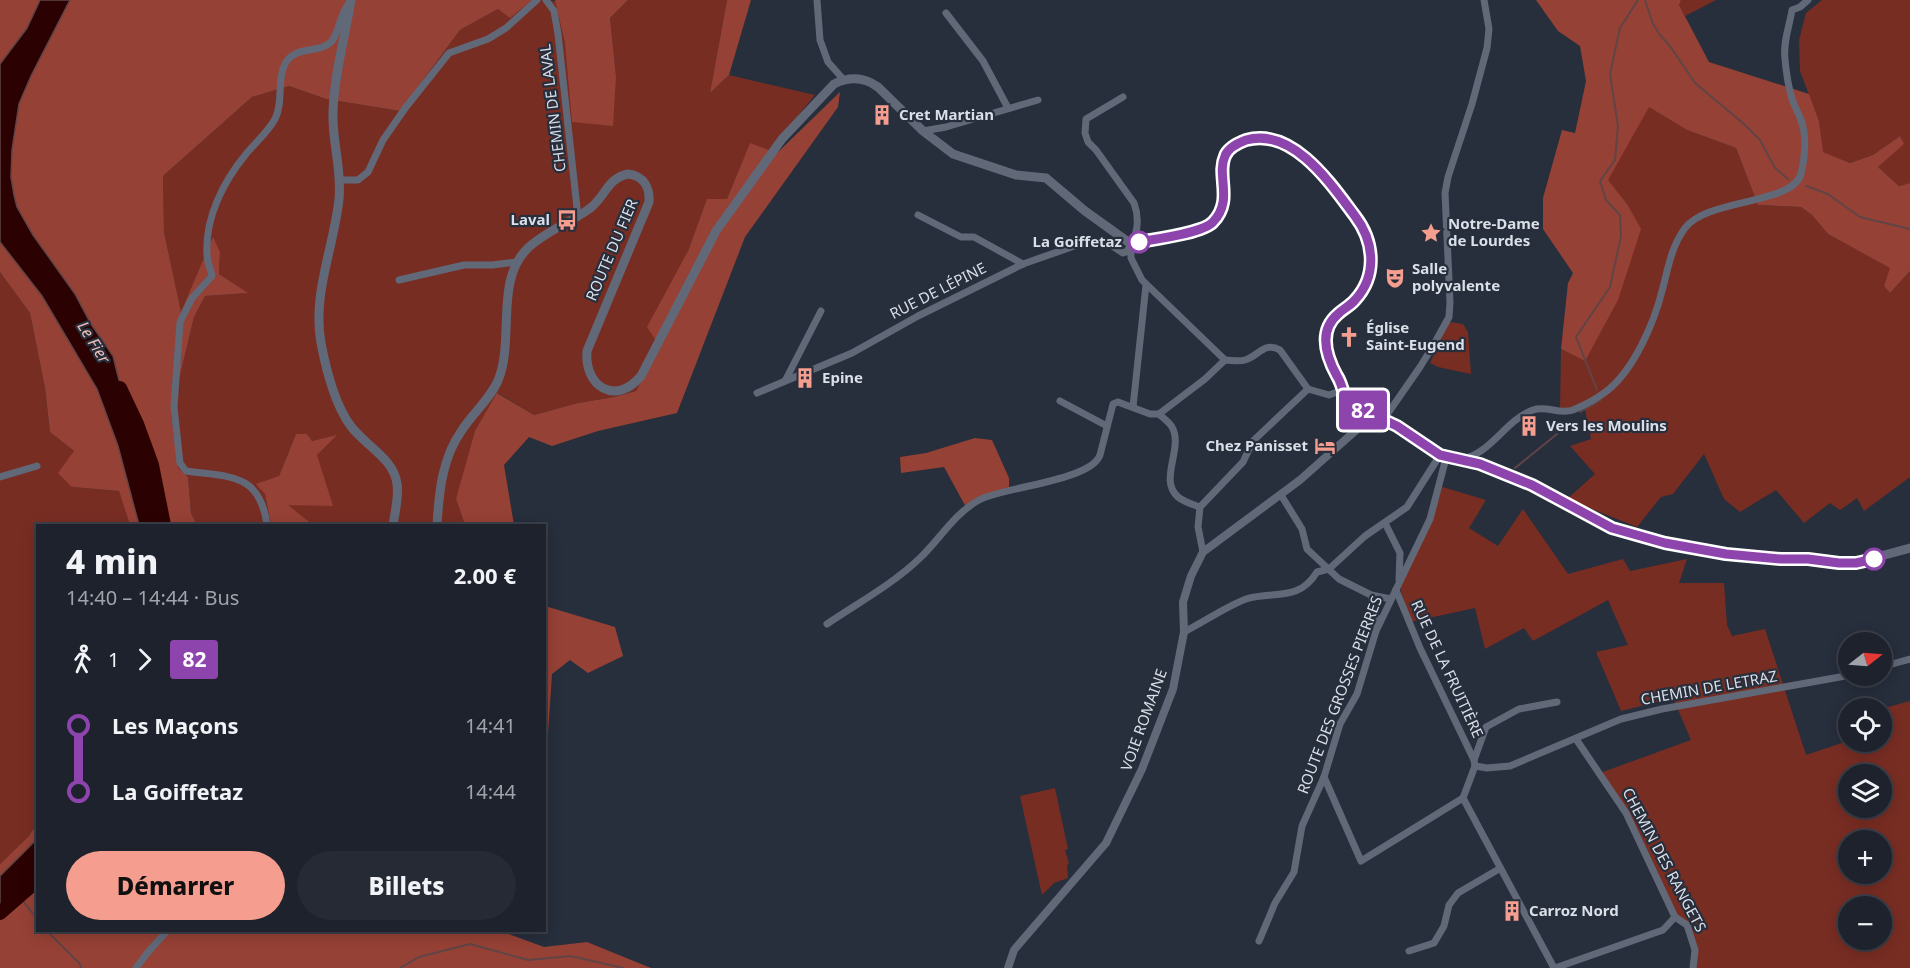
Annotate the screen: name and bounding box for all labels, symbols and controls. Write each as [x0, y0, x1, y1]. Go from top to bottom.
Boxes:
street label: CHEMIN DE LAVAL [534, 43, 570, 173]
building icon: Cret Martian [870, 103, 894, 127]
place label: Cret Martian [899, 104, 994, 124]
street label: ROUTE DU FIER [581, 195, 642, 304]
bus stop icon: Laval [555, 208, 579, 232]
place label: Laval [511, 209, 550, 229]
place label: Notre-Dame de Lourdes [1448, 213, 1540, 250]
place icon: Notre-Dame de Lourdes [1419, 221, 1443, 245]
place label: La Goiffetaz [1033, 231, 1122, 251]
marker: La Goiffetaz [1128, 231, 1150, 253]
street label: RUE DE LÉPINE [886, 257, 989, 323]
place label: Salle polyvalente [1412, 258, 1500, 295]
theatre icon: Salle polyvalente [1383, 266, 1407, 290]
water label: Le Fier [73, 317, 116, 368]
place label: Église Saint-Eugend [1366, 317, 1465, 354]
church icon: Église Saint-Eugend [1337, 325, 1361, 349]
building icon: Epine [793, 366, 817, 390]
place label: Epine [822, 367, 863, 387]
line badge: 82 [1336, 390, 1390, 430]
text: 82 [1351, 396, 1375, 424]
building icon: Vers les Moulins [1517, 414, 1541, 438]
place label: Vers les Moulins [1546, 415, 1667, 435]
hotel icon: Chez Panisset [1313, 434, 1337, 458]
place label: Chez Panisset [1205, 435, 1308, 455]
text: 4 min [66, 539, 158, 584]
unlabelled marker [1863, 548, 1885, 570]
text: 2.00 € [454, 560, 516, 590]
text: 14:40 – 14:44 · Bus [66, 584, 239, 611]
street label: ROUTE DES GROSSES PIERRES [1292, 593, 1386, 797]
street label: RUE DE LA FRUITIÈRE [1407, 597, 1489, 741]
north arrow [1838, 632, 1892, 686]
map controls [1838, 632, 1892, 950]
icon: walk [66, 643, 99, 676]
icon: forward [128, 643, 161, 676]
text: 82 [182, 645, 206, 673]
text: 1 [108, 646, 119, 673]
street label: CHEMIN DE LETRAZ [1639, 665, 1779, 709]
street label: VOIE ROMAINE [1115, 666, 1171, 773]
button: locate [1838, 698, 1892, 752]
text: Les Maçons [112, 710, 239, 740]
text: 14:41 [465, 712, 516, 739]
button: layers [1838, 764, 1892, 818]
text: La Goiffetaz [112, 776, 243, 806]
text: 14:44 [465, 778, 516, 805]
street label: CHEMIN DES RANGETS [1618, 784, 1711, 935]
button: + [1838, 830, 1892, 884]
button: Démarrer [66, 851, 285, 920]
button: Billets [297, 851, 516, 920]
button: − [1838, 896, 1892, 950]
building icon: Carroz Nord [1500, 899, 1524, 923]
place label: Carroz Nord [1529, 900, 1619, 920]

